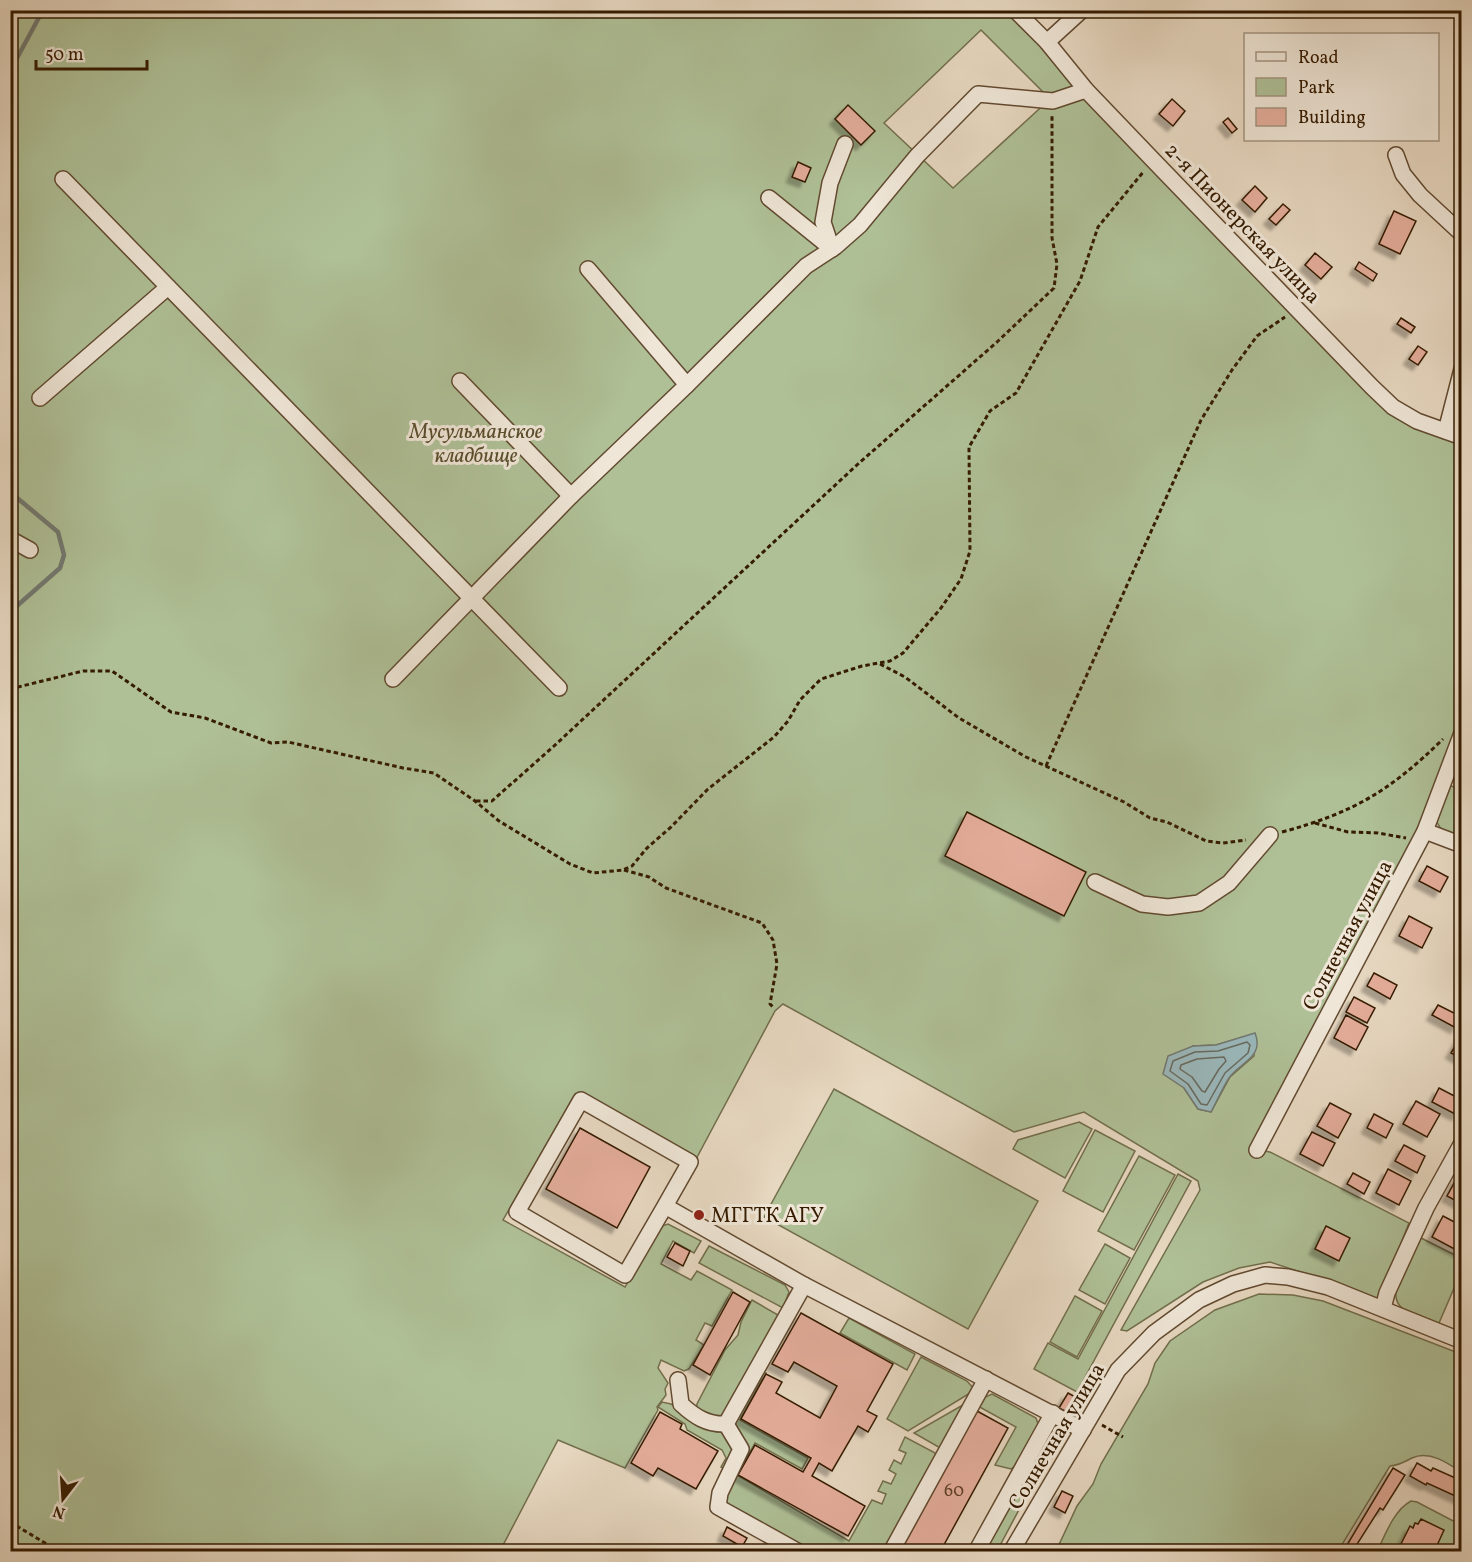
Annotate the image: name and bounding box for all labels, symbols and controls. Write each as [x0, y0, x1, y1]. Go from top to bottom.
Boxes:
scale bar [36, 33, 147, 71]
legend [1244, 33, 1439, 141]
text: 50 m [45, 43, 84, 68]
text: Road [1298, 46, 1339, 71]
text: Park [1298, 76, 1335, 101]
text: Building [1298, 106, 1366, 131]
street label: 2-я Пионерская улица [1157, 137, 1327, 311]
park label: Мусульманское кладбище [409, 418, 543, 471]
street label: Солнечная улица [1296, 855, 1400, 1016]
place label: МГГТК АГУ [711, 1202, 824, 1231]
marker: МГГТК АГУ [692, 1208, 706, 1222]
street label: Солнечная улица [1002, 1358, 1113, 1516]
north arrow [33, 1469, 93, 1529]
house number: 60 [944, 1479, 964, 1504]
text: N [50, 1499, 68, 1524]

